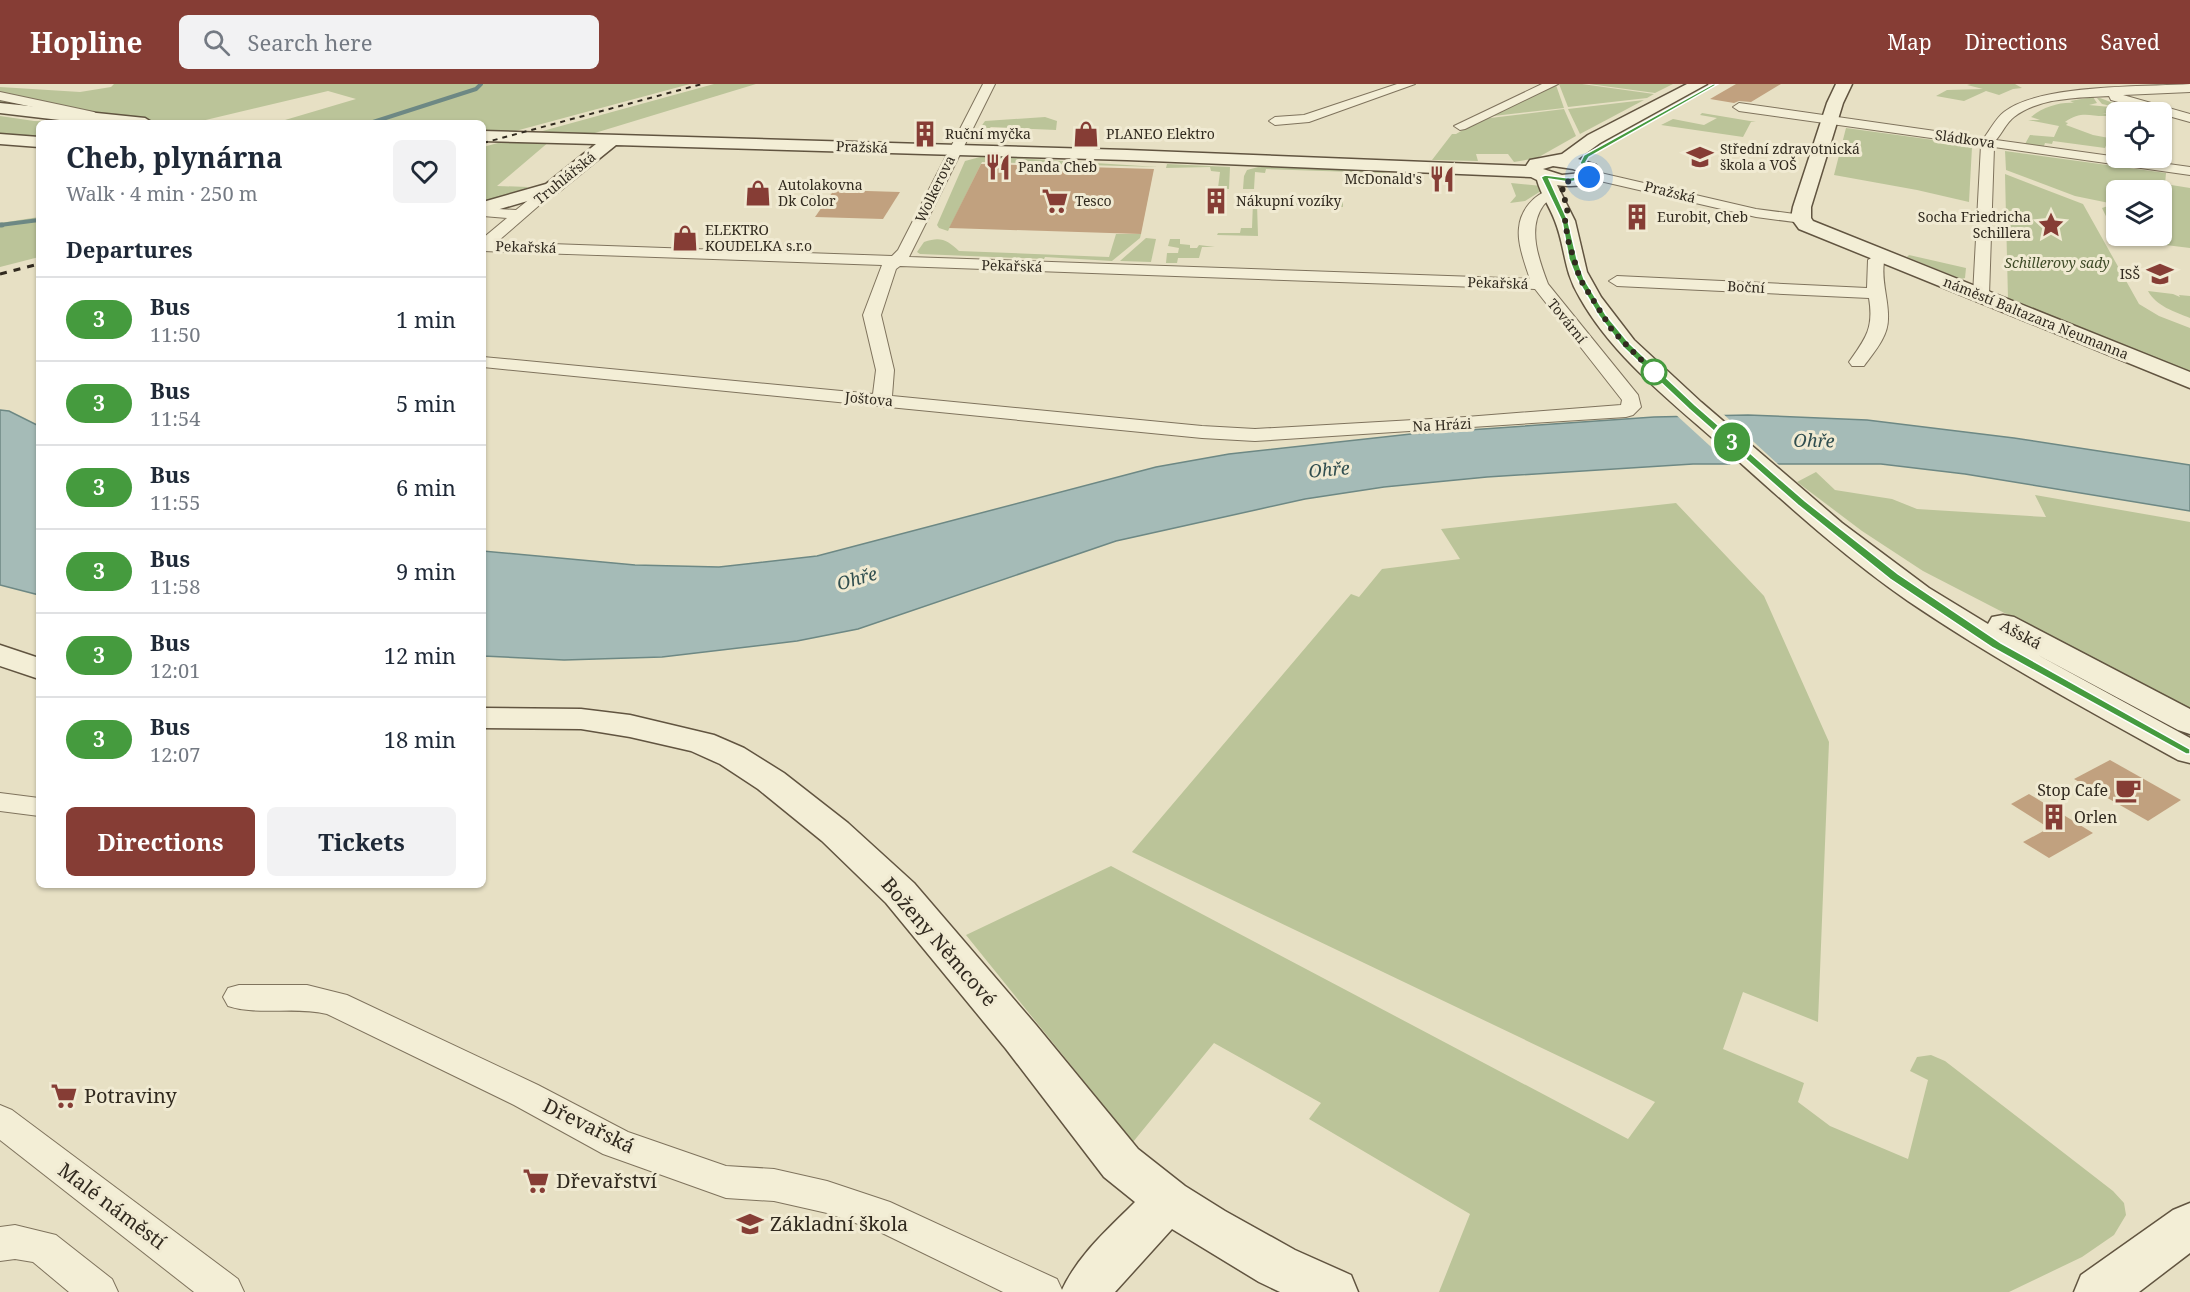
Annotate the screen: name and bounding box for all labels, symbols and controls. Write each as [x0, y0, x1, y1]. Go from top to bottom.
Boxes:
search box [179, 15, 599, 69]
text: Hopline [30, 23, 143, 61]
icon: search [200, 26, 233, 59]
text: Search here [248, 27, 372, 57]
text: Map [1887, 28, 1932, 56]
text: Directions [1965, 28, 2067, 56]
text: Saved [2100, 28, 2160, 56]
map controls [2106, 102, 2172, 246]
button: locate [2106, 102, 2172, 168]
building icon: Ruční myčka [910, 119, 940, 149]
shop icon: PLANEO Elektro [1071, 119, 1101, 149]
place label: Ruční myčka [945, 124, 1031, 143]
place label: PLANEO Elektro [1106, 124, 1215, 143]
street label: Sládkova [1934, 125, 1996, 152]
street label: Pražská [836, 136, 889, 157]
text: Cheb, plynárna [66, 138, 283, 176]
place label: Střední zdravotnická škola a VOŠ [1720, 139, 1860, 174]
button: heart [393, 140, 456, 203]
school or university icon: Střední zdravotnická škola a VOŠ [1685, 142, 1715, 172]
street label: Truhlářská [530, 147, 600, 208]
street label: Wolkerova [910, 152, 959, 225]
restaurant icon: Panda Cheb [983, 152, 1013, 182]
place label: Panda Cheb [1018, 157, 1097, 176]
your location [1574, 162, 1604, 192]
restaurant icon: McDonald's [1427, 164, 1457, 194]
place label: McDonald's [1344, 169, 1422, 188]
place label: Autolakovna Dk Color [778, 175, 863, 210]
street label: Pražská [1642, 176, 1698, 207]
shop icon: Autolakovna Dk Color [743, 178, 773, 208]
text: Walk · 4 min · 250 m [66, 180, 258, 207]
button: layers [2106, 180, 2172, 246]
supermarket icon: Tesco [1040, 186, 1070, 216]
building icon: Nákupní vozíky [1201, 186, 1231, 216]
place label: Tesco [1075, 191, 1112, 210]
place label: Nákupní vozíky [1236, 191, 1341, 210]
building icon: Eurobit, Cheb [1622, 202, 1652, 232]
place label: Eurobit, Cheb [1657, 207, 1748, 226]
place label: Socha Friedricha Schillera [1918, 207, 2031, 242]
place icon: Socha Friedricha Schillera [2036, 210, 2066, 240]
place label: ELEKTRO KOUDELKA s.r.o [705, 220, 812, 255]
shop icon: ELEKTRO KOUDELKA s.r.o [670, 223, 700, 253]
text: Departures [66, 234, 193, 264]
street label: Pekařská [495, 236, 557, 257]
park label: Schillerovy sady [2004, 253, 2110, 272]
street label: Pekařská [981, 255, 1043, 276]
school or university icon: ISŠ [2145, 259, 2175, 289]
place label: ISŠ [2120, 264, 2140, 283]
street label: Pekařská [1467, 272, 1529, 293]
street label: náměstí Baltazara Neumanna [1941, 272, 2132, 364]
street label: Boční [1727, 276, 1766, 297]
text: Bus [150, 291, 190, 321]
street label: Tovární [1544, 294, 1591, 347]
text: 1 min [396, 304, 456, 334]
text: 3 [93, 305, 105, 333]
text: 11:50 [150, 321, 200, 348]
unlabelled marker [1641, 359, 1667, 385]
text: Bus [150, 375, 190, 405]
street label: Joštova [843, 387, 894, 410]
text: 5 min [396, 388, 456, 418]
text: 3 [93, 389, 105, 417]
text: 11:54 [150, 405, 200, 432]
street label: Na Hrázi [1412, 413, 1473, 436]
line badge: 3 [1712, 422, 1752, 462]
text: 3 [1726, 428, 1738, 456]
water label: Ohře [1793, 428, 1835, 452]
water label: Ohře [1307, 455, 1351, 483]
text: Bus [150, 459, 190, 489]
text: 6 min [396, 472, 456, 502]
text: 3 [93, 473, 105, 501]
text: 11:55 [150, 489, 200, 516]
text: Bus [150, 543, 190, 573]
text: 9 min [396, 556, 456, 586]
text: 3 [93, 557, 105, 585]
water label: Ohře [834, 561, 880, 595]
text: 11:58 [150, 573, 200, 600]
street label: Ašská [1996, 614, 2046, 654]
text: Bus [150, 627, 190, 657]
text: 12 min [384, 640, 456, 670]
text: 3 [93, 641, 105, 669]
text: 12:01 [150, 657, 200, 684]
text: Bus [150, 711, 190, 741]
text: 18 min [384, 724, 456, 754]
text: 3 [93, 725, 105, 753]
text: 12:07 [150, 741, 200, 768]
cafe icon: Stop Cafe [2113, 775, 2143, 805]
place label: Stop Cafe [2037, 779, 2108, 801]
building icon: Orlen [2039, 802, 2069, 832]
place label: Orlen [2074, 806, 2117, 828]
button: Directions [66, 807, 255, 876]
button: Tickets [267, 807, 456, 876]
street label: Boženy Němcové [876, 871, 1003, 1012]
supermarket icon: Potraviny [49, 1081, 79, 1111]
place label: Potraviny [84, 1082, 177, 1109]
street label: Dřevařská [539, 1092, 640, 1159]
street label: Malé náměstí [53, 1156, 172, 1255]
supermarket icon: Dřevařství [521, 1166, 551, 1196]
place label: Dřevařství [556, 1167, 658, 1194]
school or university icon: Základní škola [735, 1209, 765, 1239]
place label: Základní škola [770, 1210, 908, 1237]

